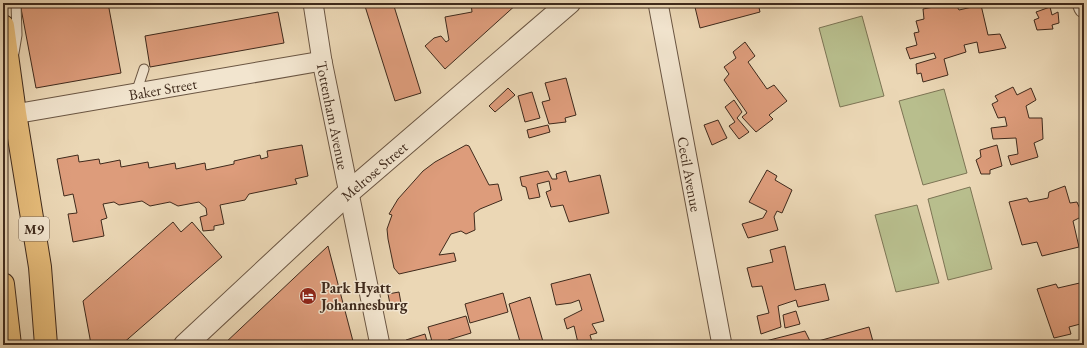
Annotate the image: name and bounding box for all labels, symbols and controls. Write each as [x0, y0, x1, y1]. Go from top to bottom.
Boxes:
street label: Tottenham Avenue [313, 59, 353, 171]
street label: Baker Street [127, 73, 198, 104]
street label: Cecil Avenue [674, 135, 706, 213]
street label: Melrose Street [337, 137, 411, 205]
road number: M9 [19, 217, 49, 241]
place label: Park Hyatt Johannesburg [319, 278, 408, 314]
hotel icon: Park Hyatt Johannesburg [298, 286, 318, 306]

